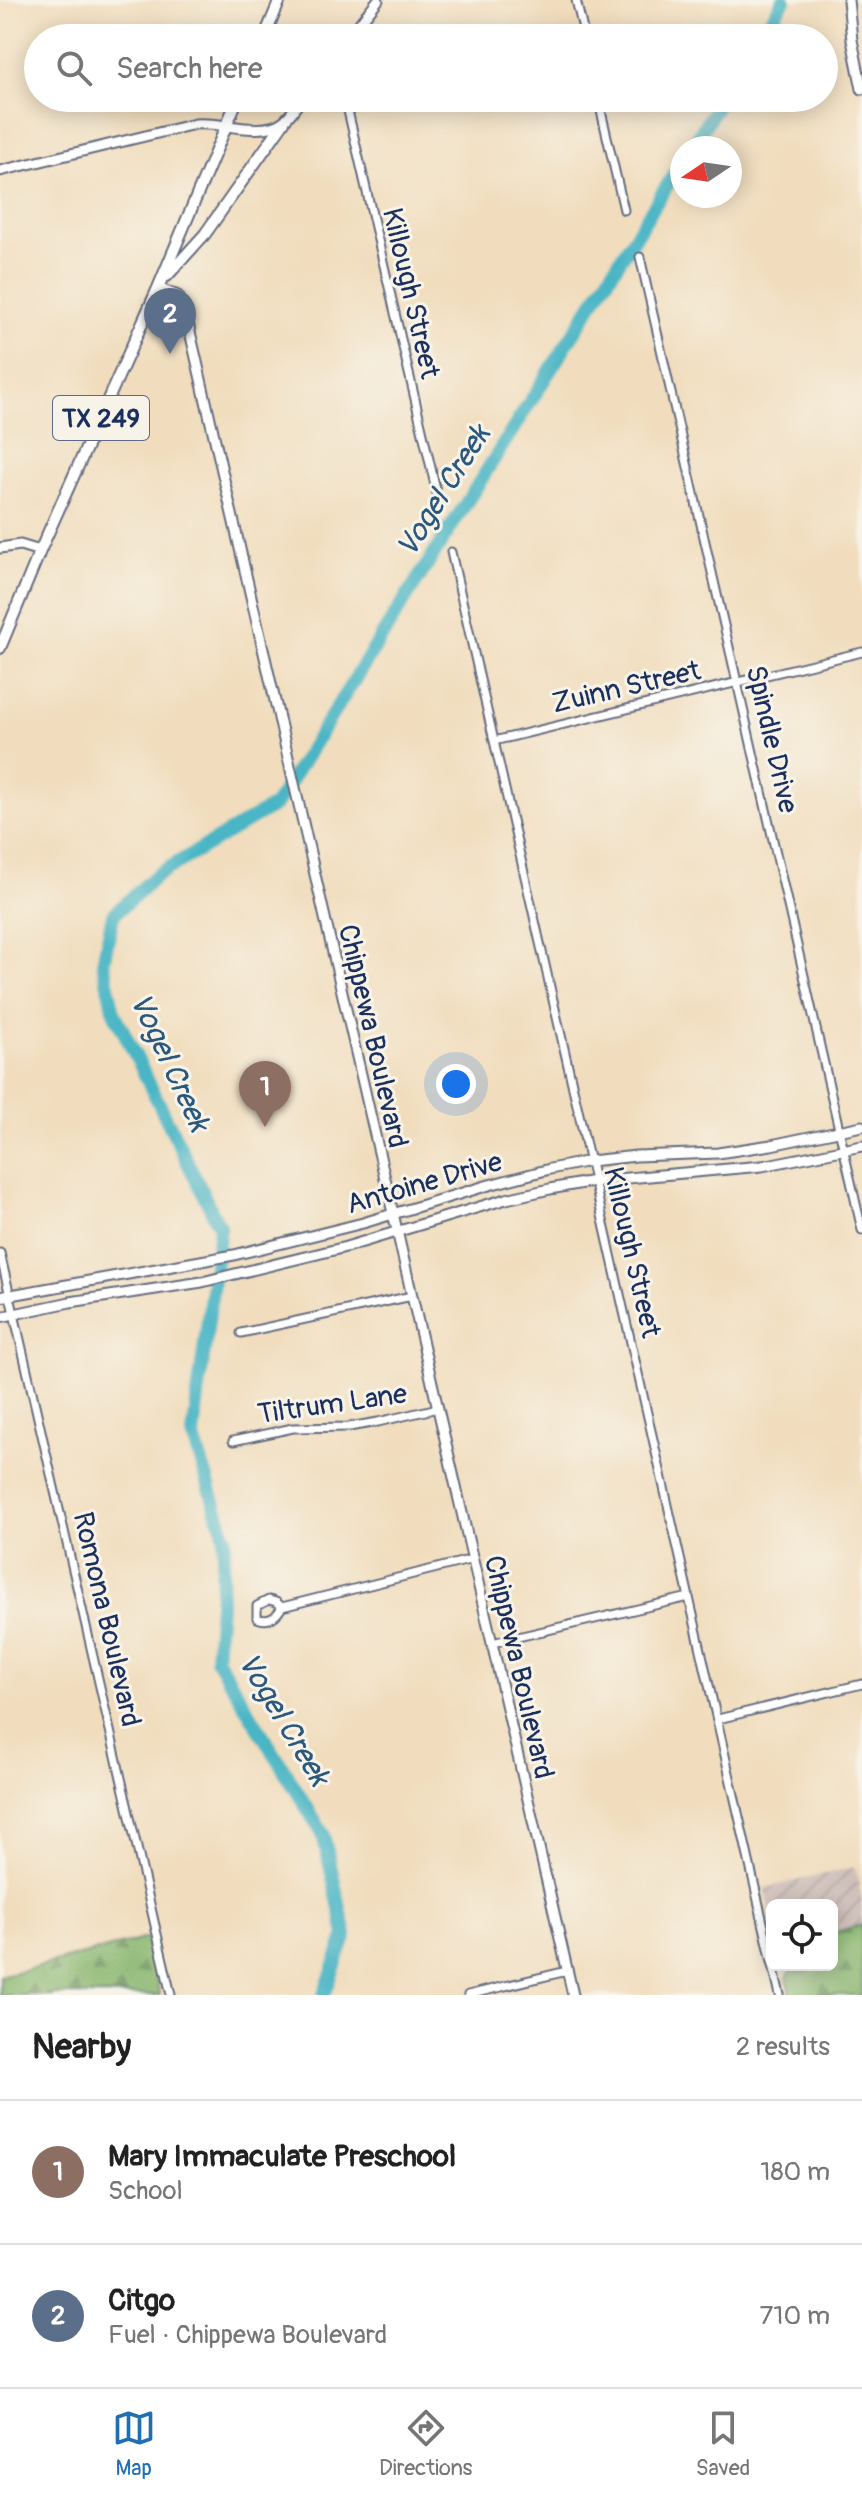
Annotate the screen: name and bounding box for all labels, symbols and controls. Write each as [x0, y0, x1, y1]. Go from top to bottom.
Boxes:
search box [24, 24, 838, 112]
icon: search [52, 46, 96, 90]
text: Search here [116, 50, 263, 87]
north arrow [670, 136, 742, 208]
street label: Killough Street [374, 205, 447, 383]
pin: 2 [144, 288, 196, 354]
road number: TX 249 [53, 396, 149, 440]
water label: Vogel Creek [388, 416, 500, 564]
street label: Zuinn Street [549, 653, 705, 722]
street label: Spindle Drive [738, 662, 806, 817]
street label: Chippewa Boulevard [330, 921, 415, 1151]
water label: Vogel Creek [121, 987, 219, 1139]
pin: 1 [239, 1061, 291, 1127]
your location [436, 1064, 476, 1104]
street label: Antoine Drive [343, 1144, 506, 1222]
street label: Killough Street [595, 1164, 668, 1342]
street label: Tiltrum Lane [255, 1377, 409, 1432]
street label: Romona Boulevard [65, 1509, 148, 1730]
street label: Chippewa Boulevard [476, 1552, 561, 1782]
water label: Vogel Creek [230, 1646, 339, 1794]
map controls [766, 1899, 838, 1971]
button: locate [766, 1899, 838, 1971]
text: Nearby [32, 2026, 131, 2069]
text: 2 results [736, 2031, 830, 2063]
text: Mary Immaculate Preschool [108, 2138, 456, 2175]
text: 1 [53, 2156, 63, 2188]
text: 180 m [760, 2156, 830, 2188]
text: School [108, 2175, 183, 2207]
text: Citgo [108, 2282, 175, 2319]
text: 2 [51, 2300, 65, 2332]
text: 710 m [760, 2300, 830, 2332]
text: Fuel · Chippewa Boulevard [108, 2319, 387, 2351]
tab: Map [112, 2406, 156, 2482]
tab: Directions [379, 2406, 472, 2482]
tab: Saved [696, 2406, 750, 2482]

